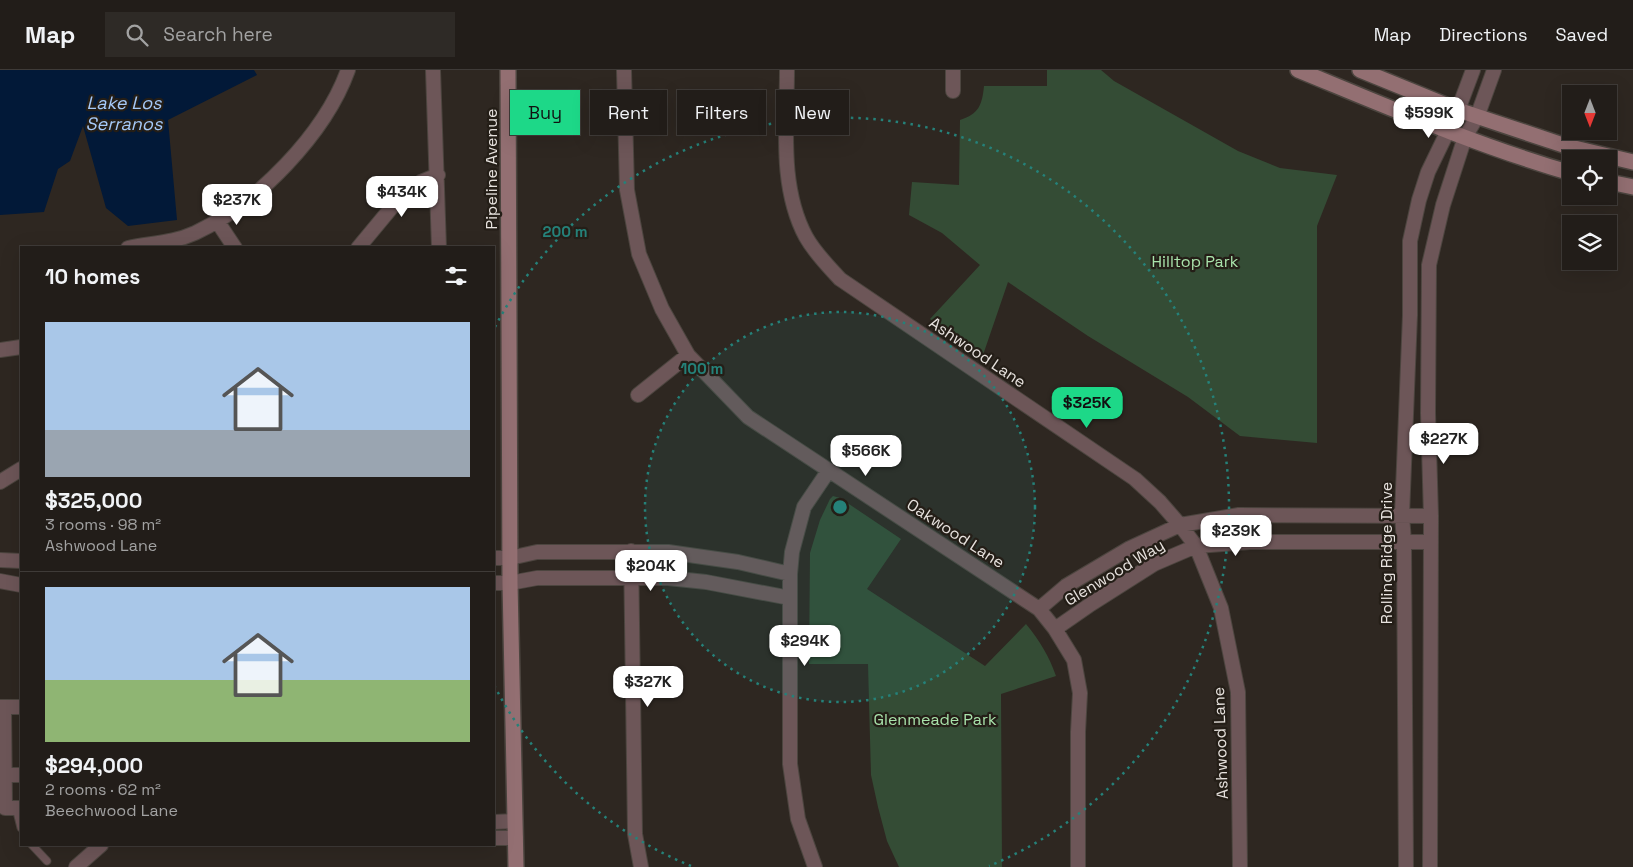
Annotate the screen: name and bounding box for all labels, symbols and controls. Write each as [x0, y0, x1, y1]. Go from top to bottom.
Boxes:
search box [105, 12, 455, 57]
text: Map [25, 19, 75, 50]
icon: search [123, 21, 151, 49]
text: Search here [163, 22, 273, 47]
text: Map [1374, 23, 1411, 46]
text: Directions [1439, 23, 1528, 46]
text: Saved [1556, 23, 1608, 46]
north arrow [1562, 85, 1618, 140]
map controls [1562, 85, 1617, 270]
chip: Buy [510, 90, 580, 135]
chip: Rent [590, 90, 667, 135]
chip: Filters [677, 90, 766, 135]
chip: New [776, 90, 849, 135]
water label: Lake Los Serranos [86, 91, 163, 135]
pin: $599K [1394, 97, 1464, 139]
text: $599K [1404, 102, 1454, 123]
street label: Pipeline Avenue [481, 109, 502, 229]
button: locate [1562, 150, 1617, 205]
pin: $434K [367, 176, 437, 218]
text: $434K [377, 181, 427, 202]
pin: $237K [202, 184, 272, 226]
text: $237K [213, 189, 261, 210]
button: layers [1562, 215, 1617, 270]
text: 200 m [543, 222, 587, 241]
park label: Hilltop Park [1152, 251, 1239, 272]
icon: filters [442, 262, 470, 290]
text: 10 homes [45, 263, 140, 290]
street label: Ashwood Lane [925, 312, 1030, 393]
icon: home [213, 354, 303, 444]
text: 100 m [681, 359, 723, 378]
pin: $325K [1052, 386, 1122, 429]
text: $325K [1063, 392, 1111, 413]
pin: $227K [1409, 422, 1479, 465]
text: $227K [1420, 428, 1468, 449]
pin: $566K [831, 434, 901, 477]
text: $566K [841, 440, 891, 461]
street label: Rolling Ridge Drive [1376, 482, 1397, 624]
text: $325,000 [45, 487, 142, 514]
street label: Oakwood Lane [903, 494, 1009, 573]
centre of rings [831, 498, 849, 516]
text: 3 rooms · 98 m² [45, 514, 161, 535]
pin: $239K [1201, 514, 1271, 557]
text: $239K [1212, 520, 1260, 541]
street label: Glenwood Way [1060, 534, 1168, 611]
text: Ashwood Lane [45, 535, 157, 556]
pin: $204K [616, 550, 686, 592]
text: $204K [626, 555, 676, 576]
icon: home [213, 620, 303, 710]
pin: $294K [770, 624, 840, 667]
text: $294K [780, 630, 830, 651]
pin: $327K [613, 666, 683, 708]
text: $327K [624, 671, 672, 692]
street label: Ashwood Lane [1208, 686, 1233, 799]
park label: Glenmeade Park [873, 709, 997, 730]
text: $294,000 [45, 752, 143, 779]
text: 2 rooms · 62 m² [45, 779, 161, 800]
text: Beechwood Lane [45, 800, 178, 821]

